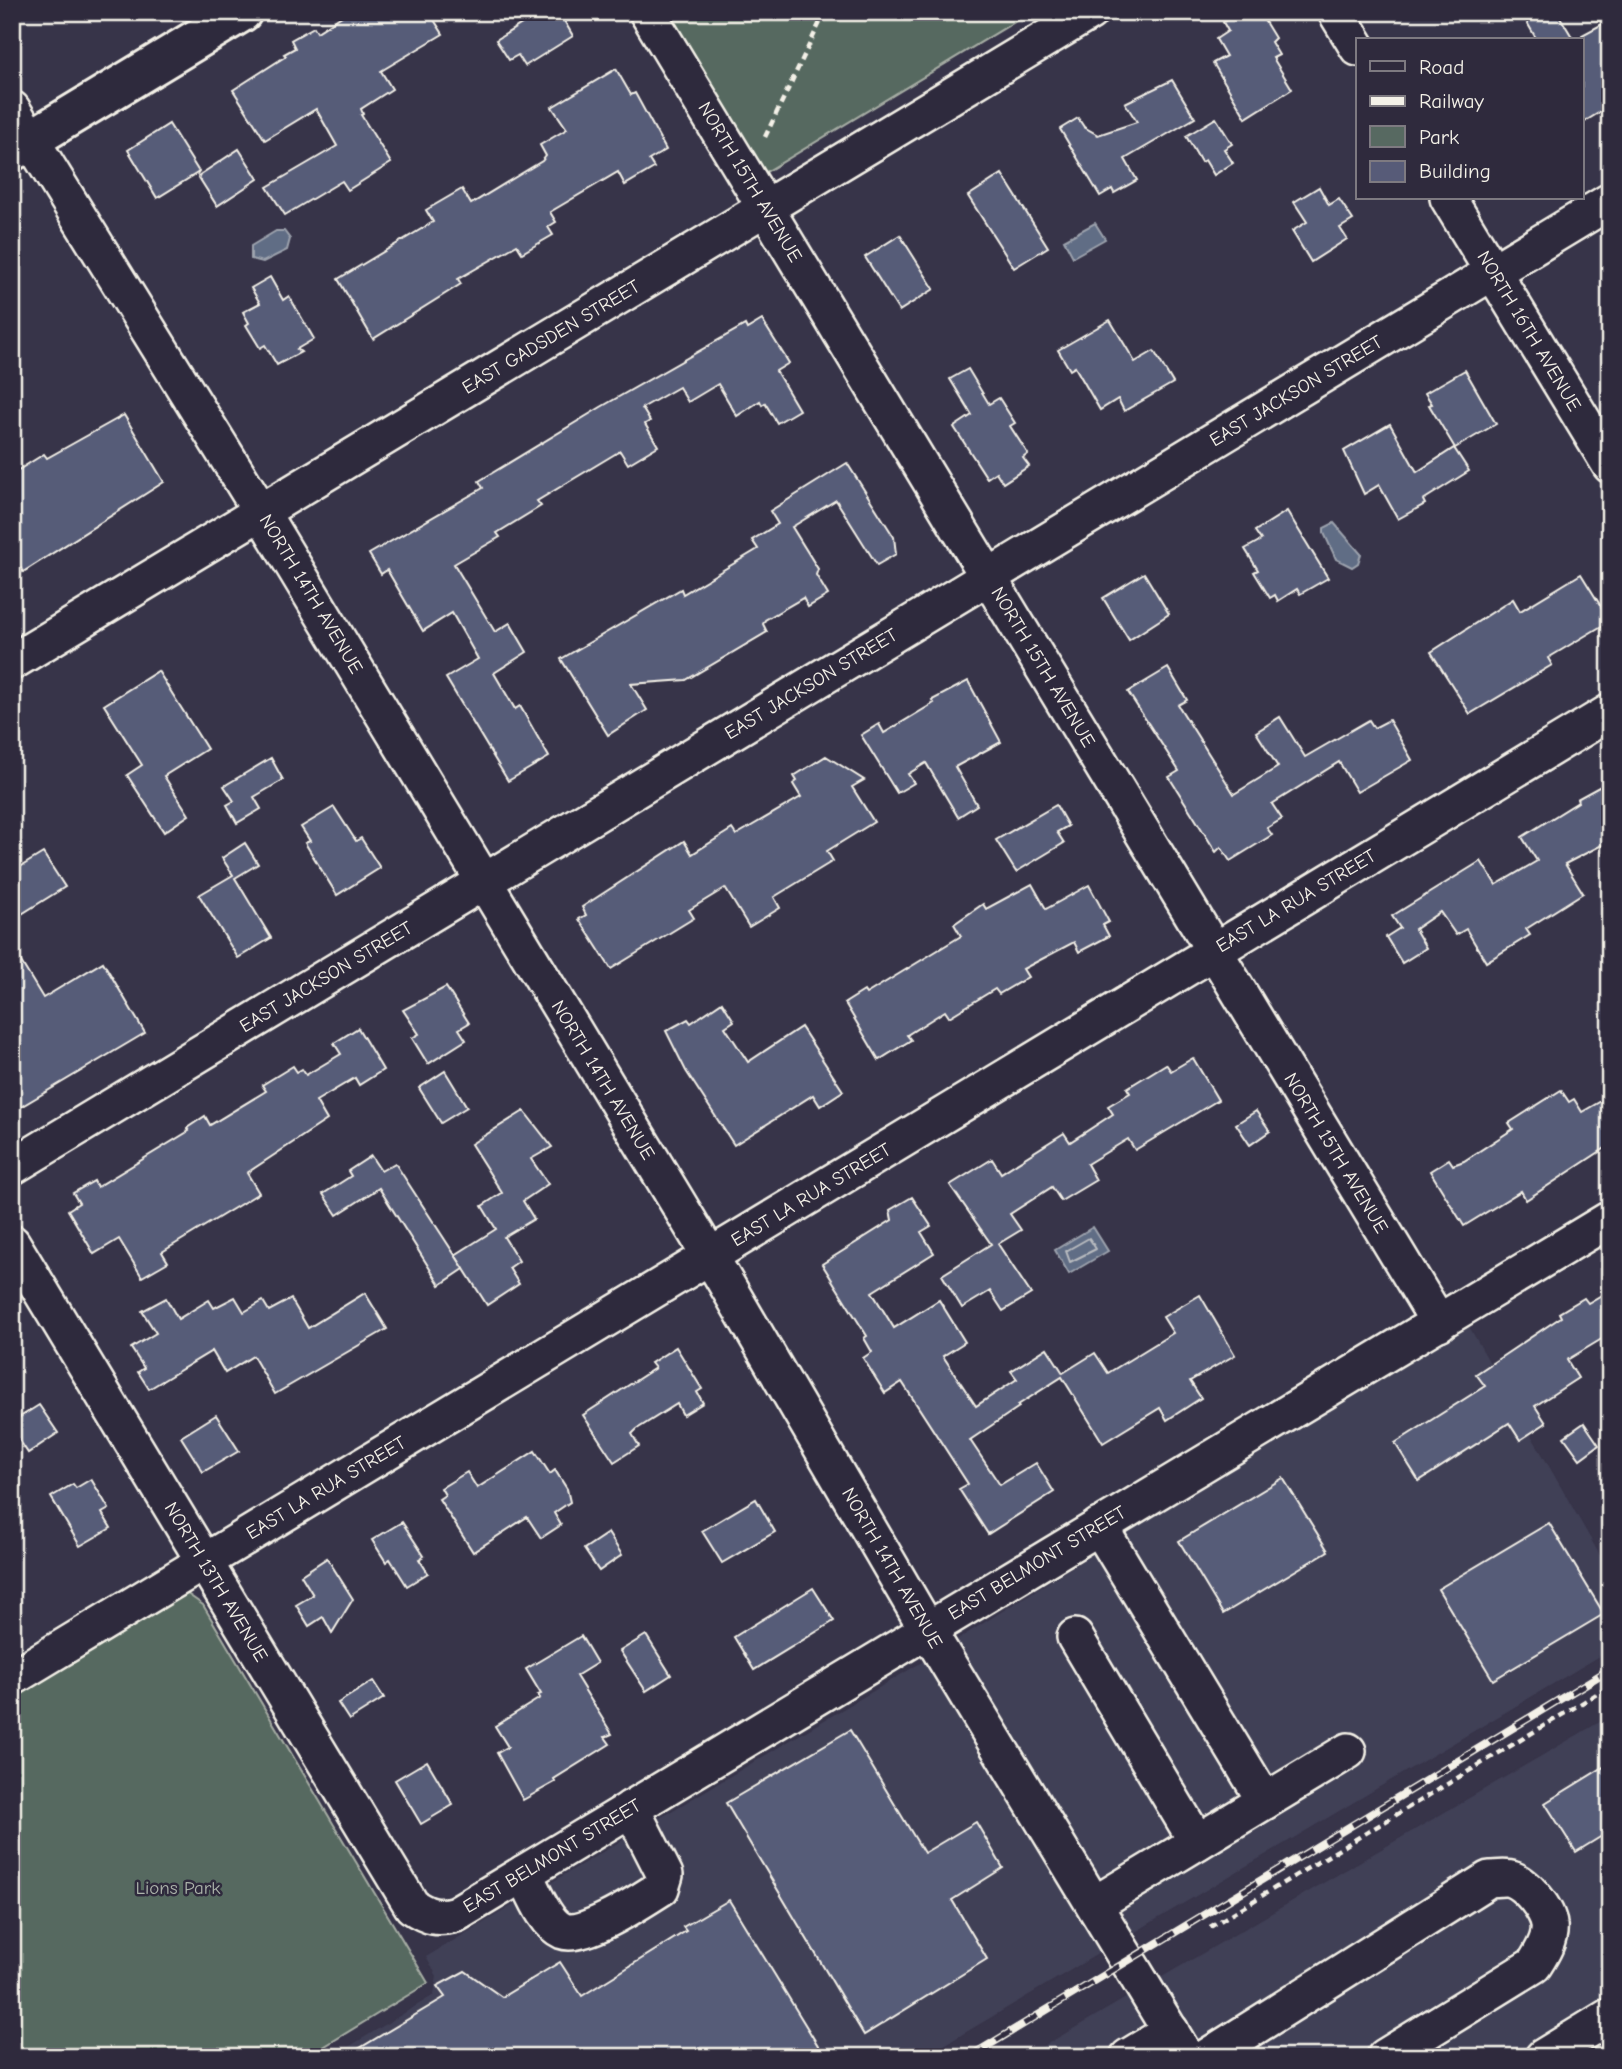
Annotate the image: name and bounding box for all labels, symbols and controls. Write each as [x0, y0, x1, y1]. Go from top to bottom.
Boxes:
legend [1356, 38, 1584, 200]
text: Road [1419, 55, 1464, 79]
text: Railway [1419, 89, 1484, 113]
street label: NORTH 15TH AVENUE [693, 98, 807, 266]
text: Park [1419, 125, 1459, 149]
text: Building [1419, 159, 1491, 183]
street label: NORTH 16TH AVENUE [1472, 247, 1586, 415]
street label: EAST GADSDEN STREET [458, 275, 644, 399]
street label: EAST JACKSON STREET [1206, 331, 1386, 451]
street label: NORTH 14TH AVENUE [255, 510, 367, 678]
street label: NORTH 15TH AVENUE [986, 583, 1100, 751]
street label: EAST JACKSON STREET [721, 624, 901, 744]
street label: EAST LA RUA STREET [1212, 845, 1380, 957]
street label: EAST JACKSON STREET [236, 917, 416, 1037]
street label: NORTH 14TH AVENUE [547, 996, 659, 1164]
street label: NORTH 15TH AVENUE [1279, 1069, 1393, 1237]
street label: EAST LA RUA STREET [727, 1139, 895, 1251]
street label: EAST LA RUA STREET [242, 1432, 410, 1544]
street label: NORTH 14TH AVENUE [837, 1484, 947, 1652]
street label: NORTH 13TH AVENUE [160, 1498, 272, 1666]
street label: EAST BELMONT STREET [944, 1501, 1130, 1625]
street label: EAST BELMONT STREET [459, 1794, 645, 1918]
park label: Lions Park [135, 1877, 221, 1899]

